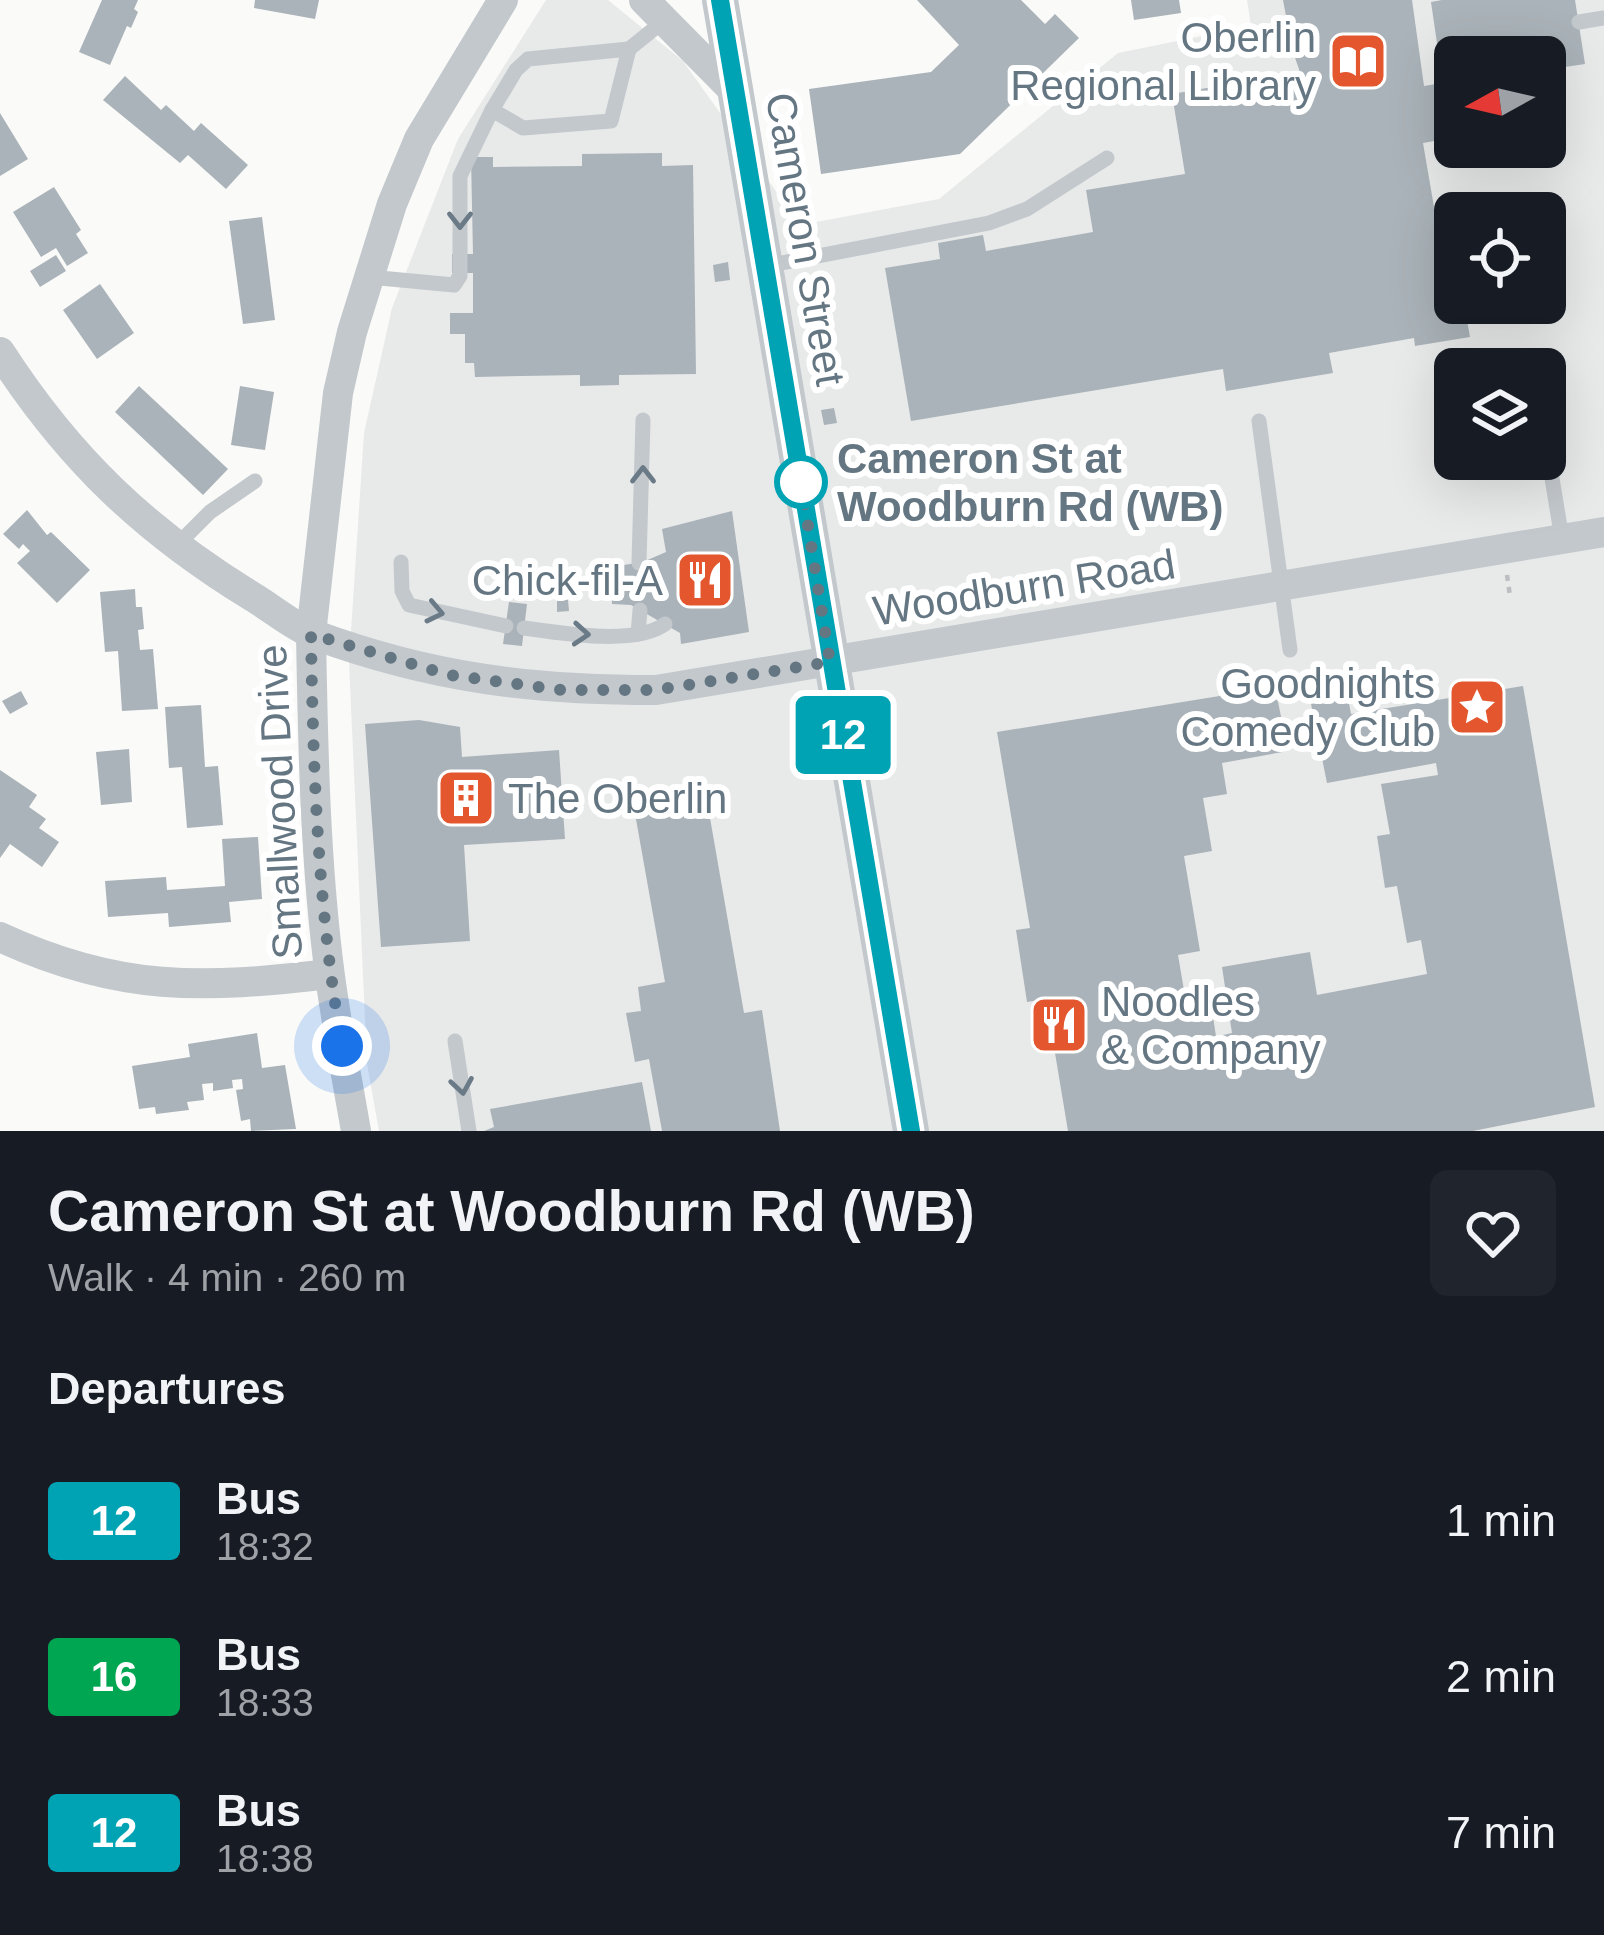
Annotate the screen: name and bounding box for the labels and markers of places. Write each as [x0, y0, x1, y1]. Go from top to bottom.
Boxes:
place label: Oberlin Regional Library [1010, 14, 1316, 109]
library icon: Oberlin Regional Library [1327, 30, 1389, 92]
place label: Cameron St at Woodburn Rd (WB) [837, 435, 1223, 530]
marker: Cameron St at Woodburn Rd (WB) [776, 457, 826, 507]
restaurant icon: Chick-fil-A [674, 549, 736, 611]
place label: Chick-fil-A [472, 557, 663, 604]
place label: Goodnights Comedy Club [1181, 660, 1435, 755]
place icon: Goodnights Comedy Club [1446, 676, 1508, 738]
building icon: The Oberlin [435, 767, 497, 829]
place label: The Oberlin [508, 775, 727, 822]
place label: Noodles & Company [1101, 978, 1320, 1073]
restaurant icon: Noodles & Company [1028, 994, 1090, 1056]

